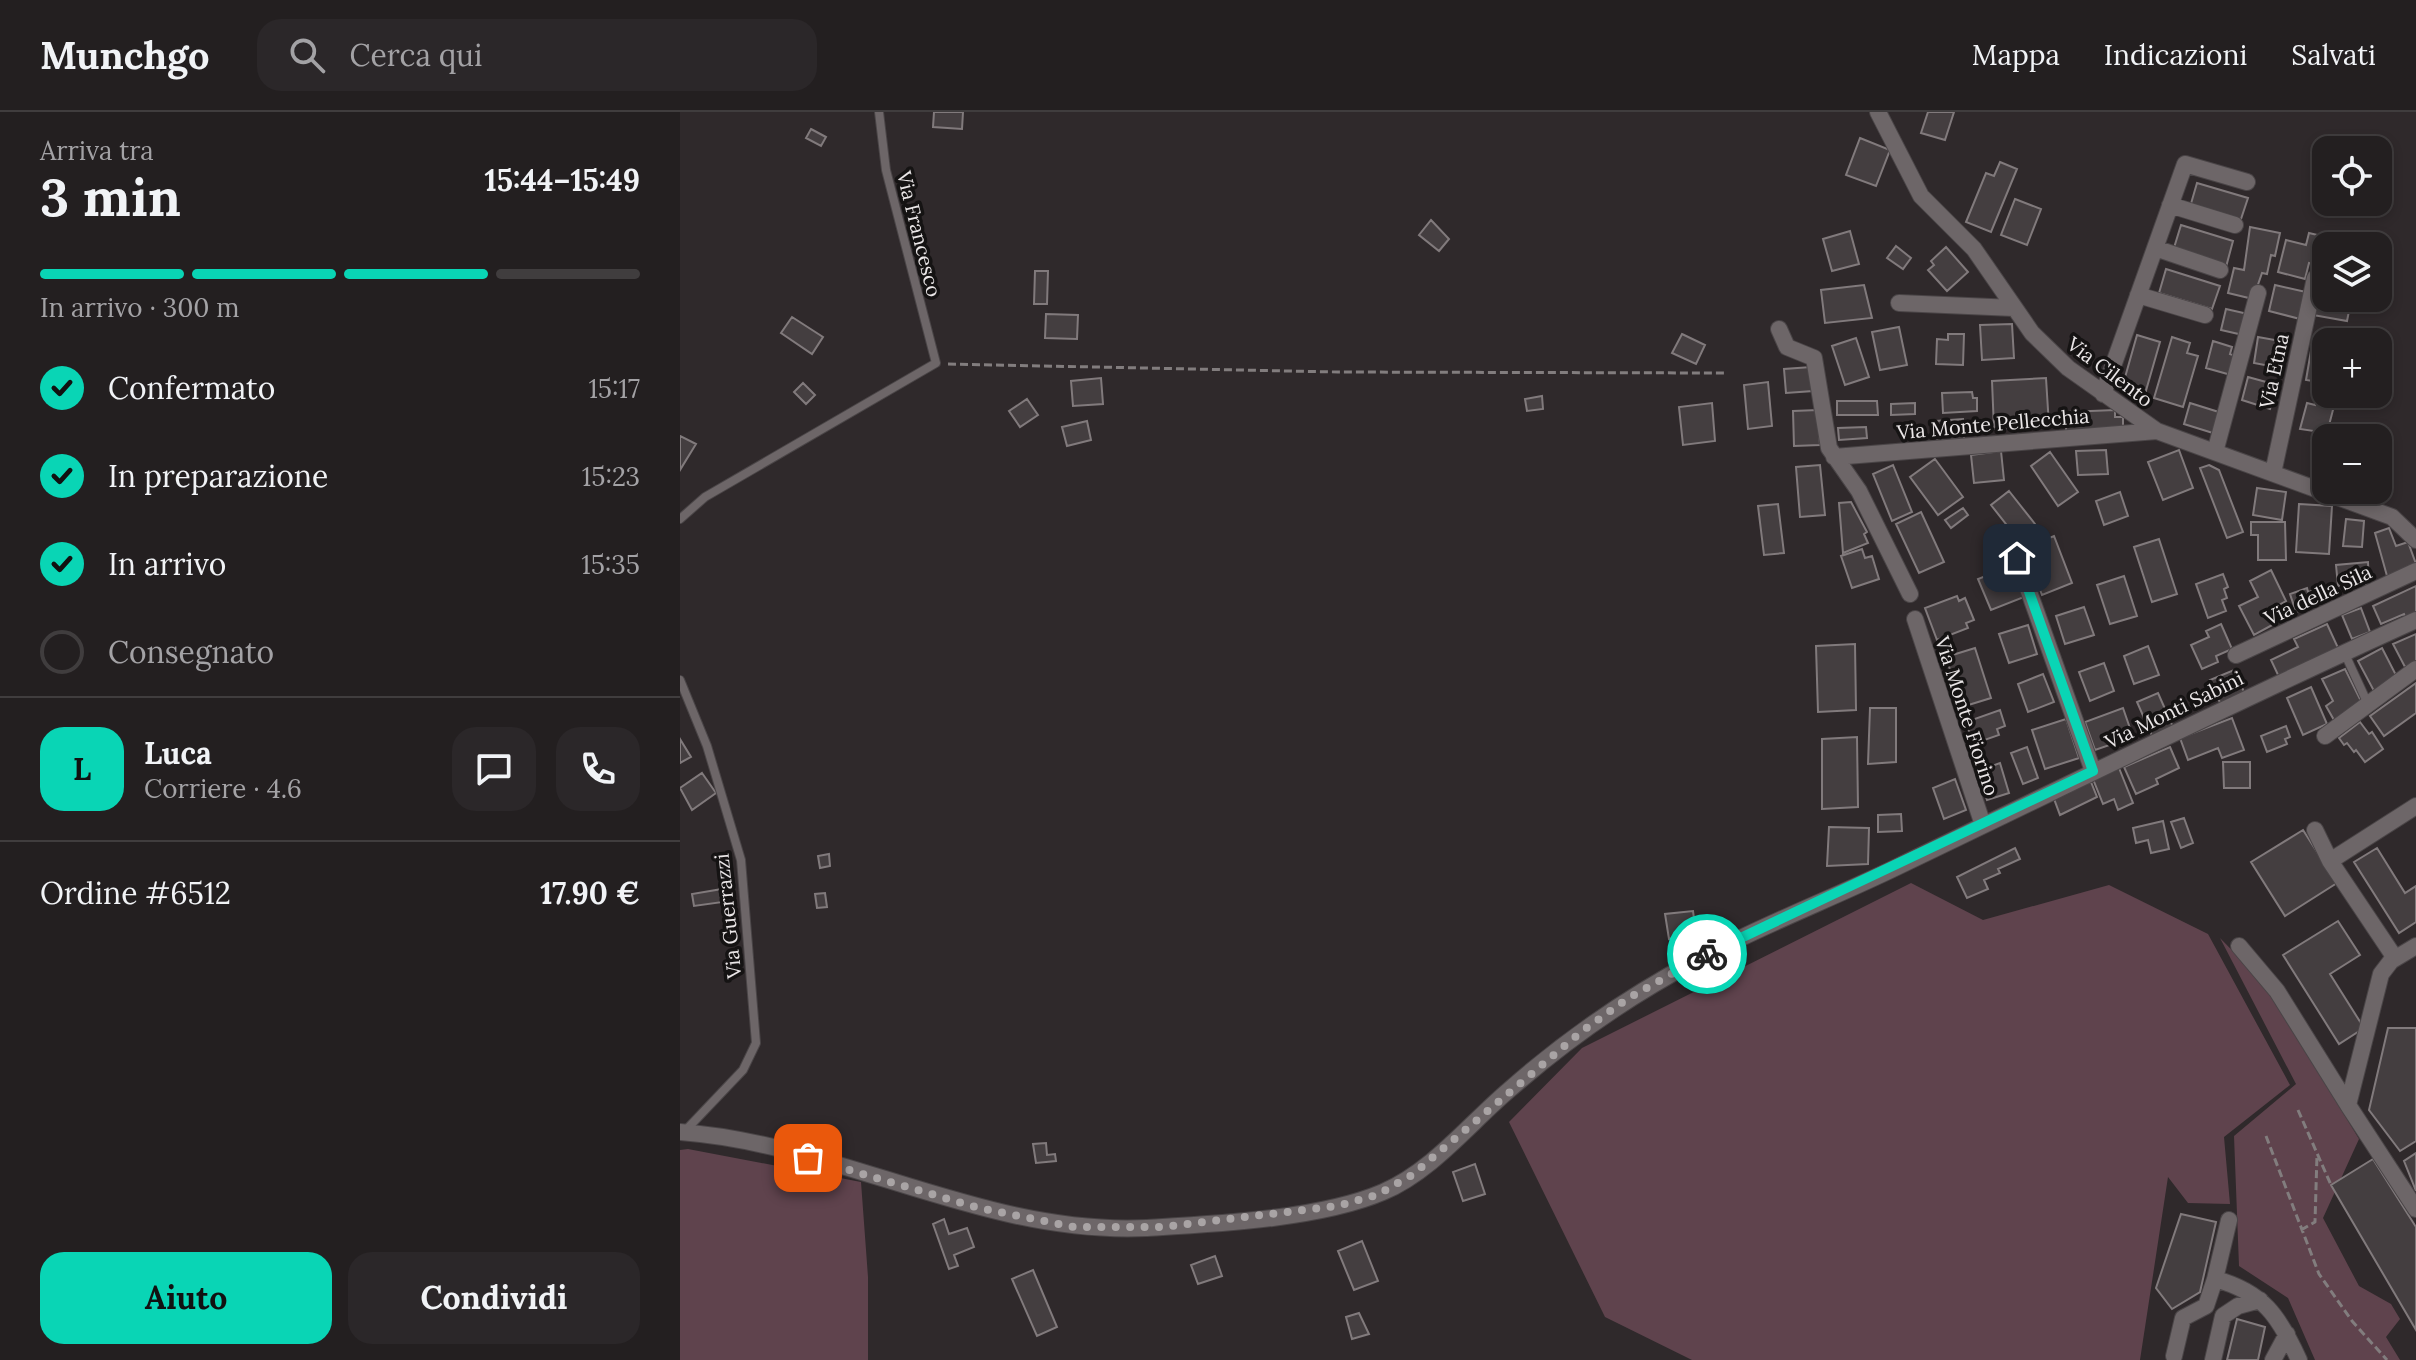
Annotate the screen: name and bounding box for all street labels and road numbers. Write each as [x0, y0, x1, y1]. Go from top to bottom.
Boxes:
street label: Via Francesco [892, 167, 947, 299]
street label: Via Cilento [2062, 331, 2158, 412]
street label: Via Etna [2253, 331, 2294, 412]
street label: Via Monte Pellecchia [1895, 403, 2090, 444]
street label: Via della Sila [2259, 559, 2376, 631]
street label: Via Monte Fiorino [1930, 632, 2005, 799]
street label: Via Monti Sabini [2099, 665, 2247, 754]
street label: Via Guerrazzi [709, 852, 747, 981]

